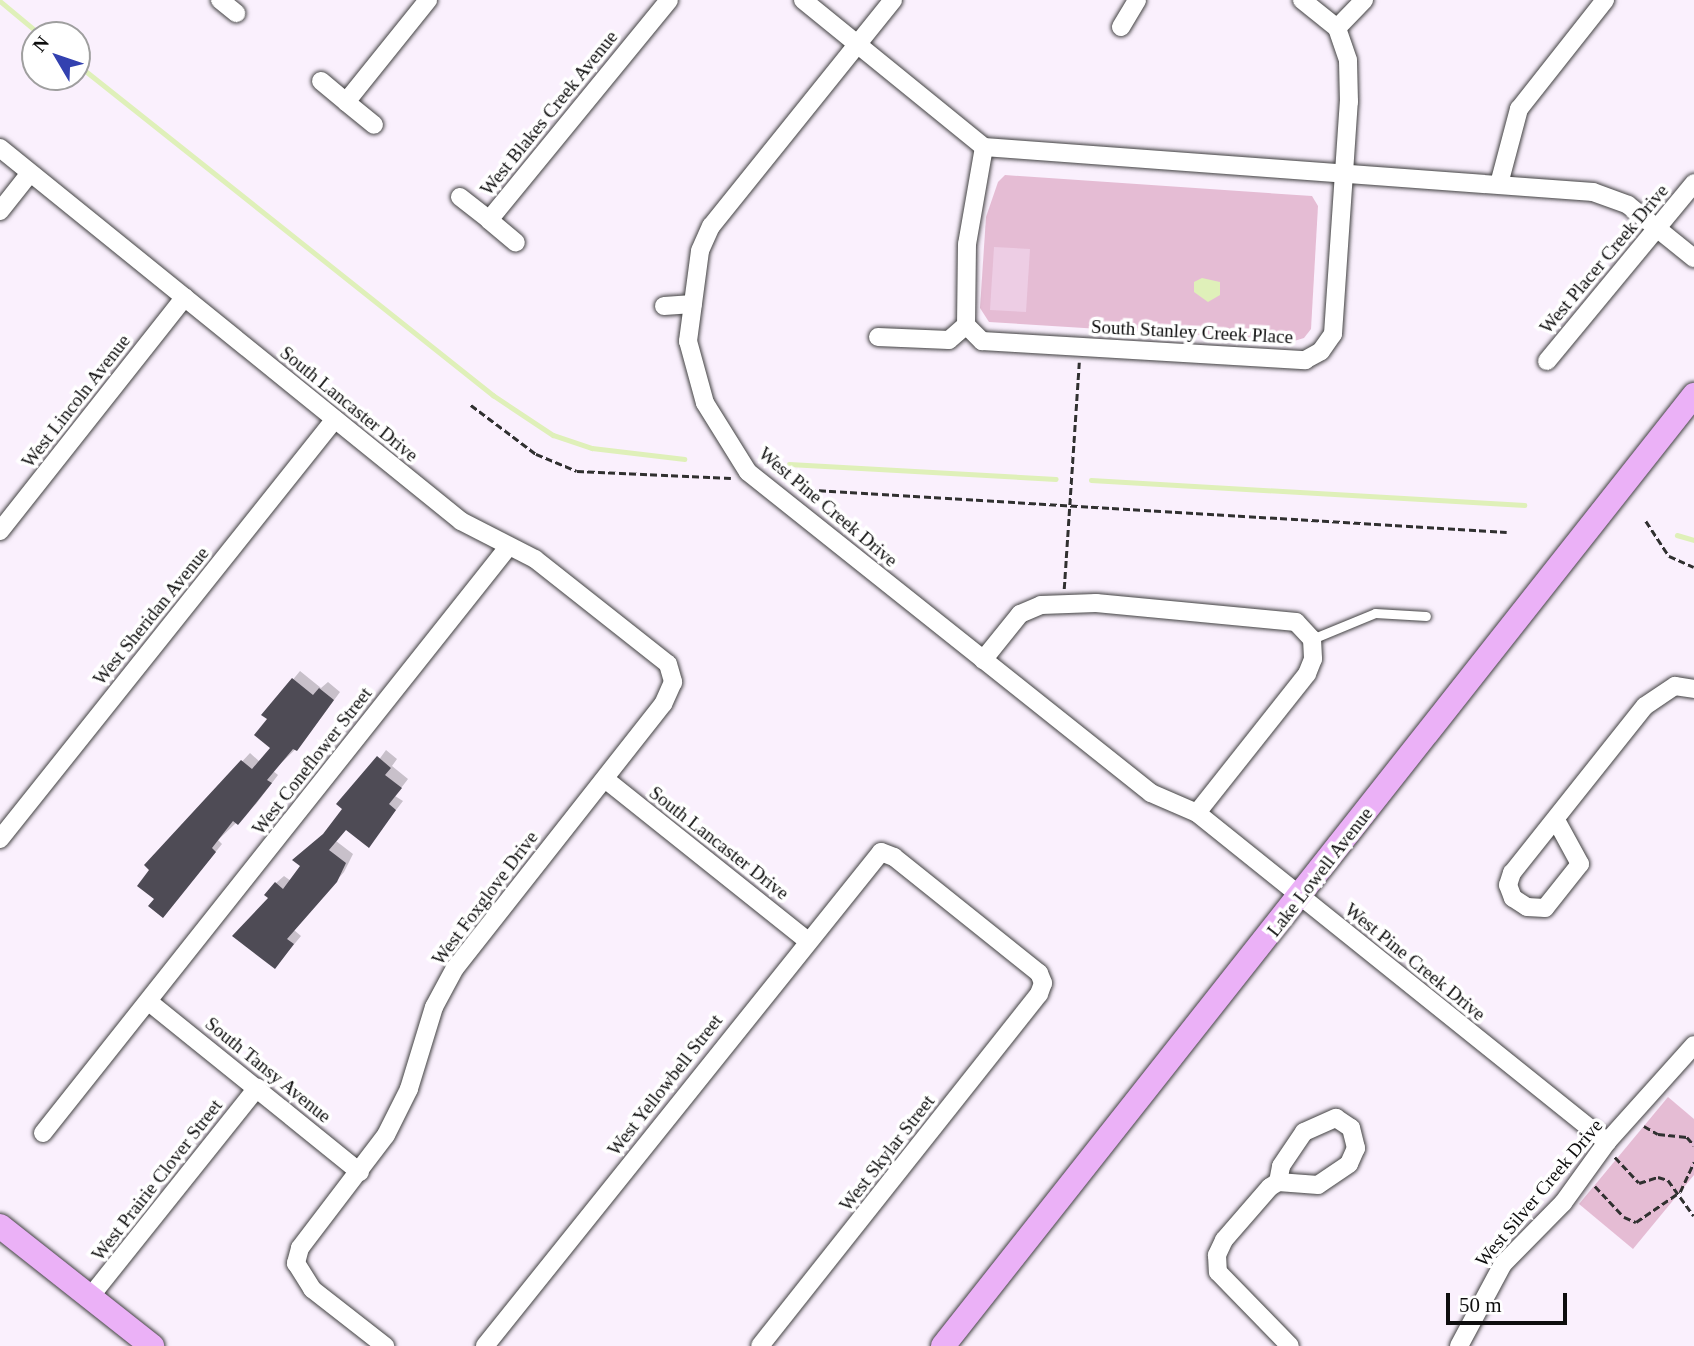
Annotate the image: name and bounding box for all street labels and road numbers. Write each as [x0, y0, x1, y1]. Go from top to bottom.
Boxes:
street label: West Blakes Creek Avenue [475, 26, 623, 200]
street label: West Placer Creek Drive [1535, 180, 1673, 338]
street label: South Stanley Creek Place [1090, 315, 1294, 349]
street label: West Lincoln Avenue [17, 329, 135, 473]
street label: South Lancaster Drive [275, 341, 423, 467]
street label: West Pine Creek Drive [754, 442, 902, 572]
street label: West Sheridan Avenue [88, 542, 214, 690]
street label: West Coneflower Street [247, 683, 377, 839]
street label: South Lancaster Drive [645, 781, 793, 905]
street label: Lake Lowell Avenue [1262, 802, 1378, 942]
street label: West Foxglove Drive [427, 826, 543, 970]
street label: West Pine Creek Drive [1340, 898, 1490, 1026]
street label: West Yellowbell Street [602, 1009, 728, 1161]
street label: South Tansy Avenue [200, 1012, 336, 1128]
street label: West Skylar Street [835, 1090, 939, 1216]
street label: West Prairie Clover Street [87, 1095, 227, 1265]
street label: West Silver Creek Drive [1471, 1115, 1607, 1271]

